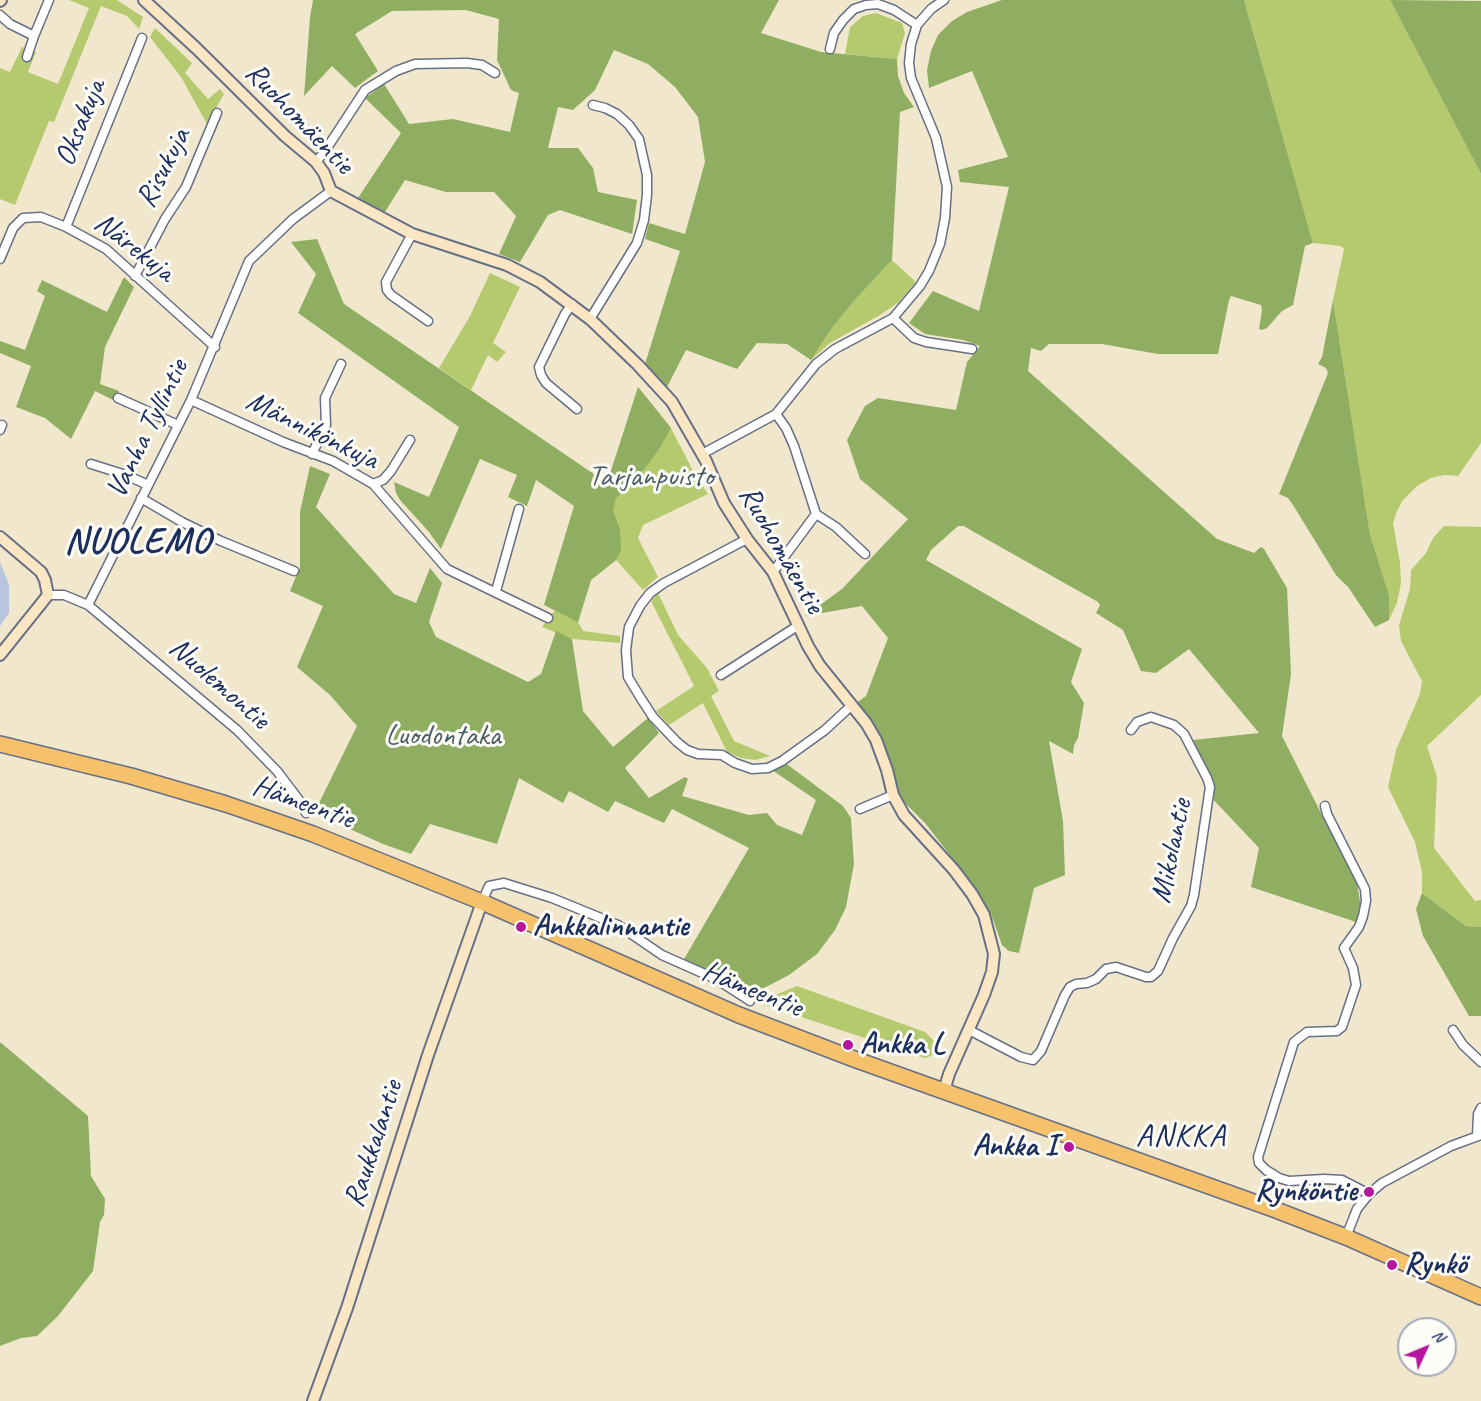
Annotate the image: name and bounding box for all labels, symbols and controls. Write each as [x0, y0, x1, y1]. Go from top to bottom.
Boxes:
street label: Ruohomäentie [237, 56, 361, 182]
street label: Oksakuja [47, 75, 115, 171]
street label: Risukuja [129, 122, 199, 214]
street label: Närekuja [87, 205, 181, 291]
street label: Vanha Tyllintie [99, 354, 197, 504]
street label: Männikönkuja [240, 384, 384, 478]
park label: Tarjanpuisto [588, 459, 714, 495]
street label: Ruohomäentie [730, 480, 832, 620]
district label: NUOLEMO [65, 521, 211, 565]
street label: Nuolemontie [161, 630, 277, 738]
park label: Luodontaka [385, 718, 501, 754]
street label: Hämeentie [247, 768, 359, 838]
street label: Mikolantie [1143, 796, 1201, 906]
place label: Ankkalinnantie [533, 909, 689, 945]
marker: Ankkalinnantie [514, 920, 528, 934]
street label: Hämeentie [697, 954, 807, 1026]
place label: Ankka L [860, 1027, 945, 1063]
marker: Ankka L [841, 1038, 855, 1052]
street label: Raukkalantie [337, 1076, 411, 1212]
district label: ANKKA [1136, 1118, 1226, 1156]
place label: Ankka I [973, 1129, 1057, 1165]
marker: Ankka I [1062, 1140, 1076, 1154]
place label: Rynköntie [1255, 1174, 1357, 1210]
marker: Rynköntie [1362, 1185, 1376, 1199]
place label: Rynkö [1404, 1247, 1466, 1283]
marker: Rynkö [1385, 1258, 1399, 1272]
north arrow [1397, 1317, 1457, 1377]
text: N [1428, 1325, 1449, 1346]

